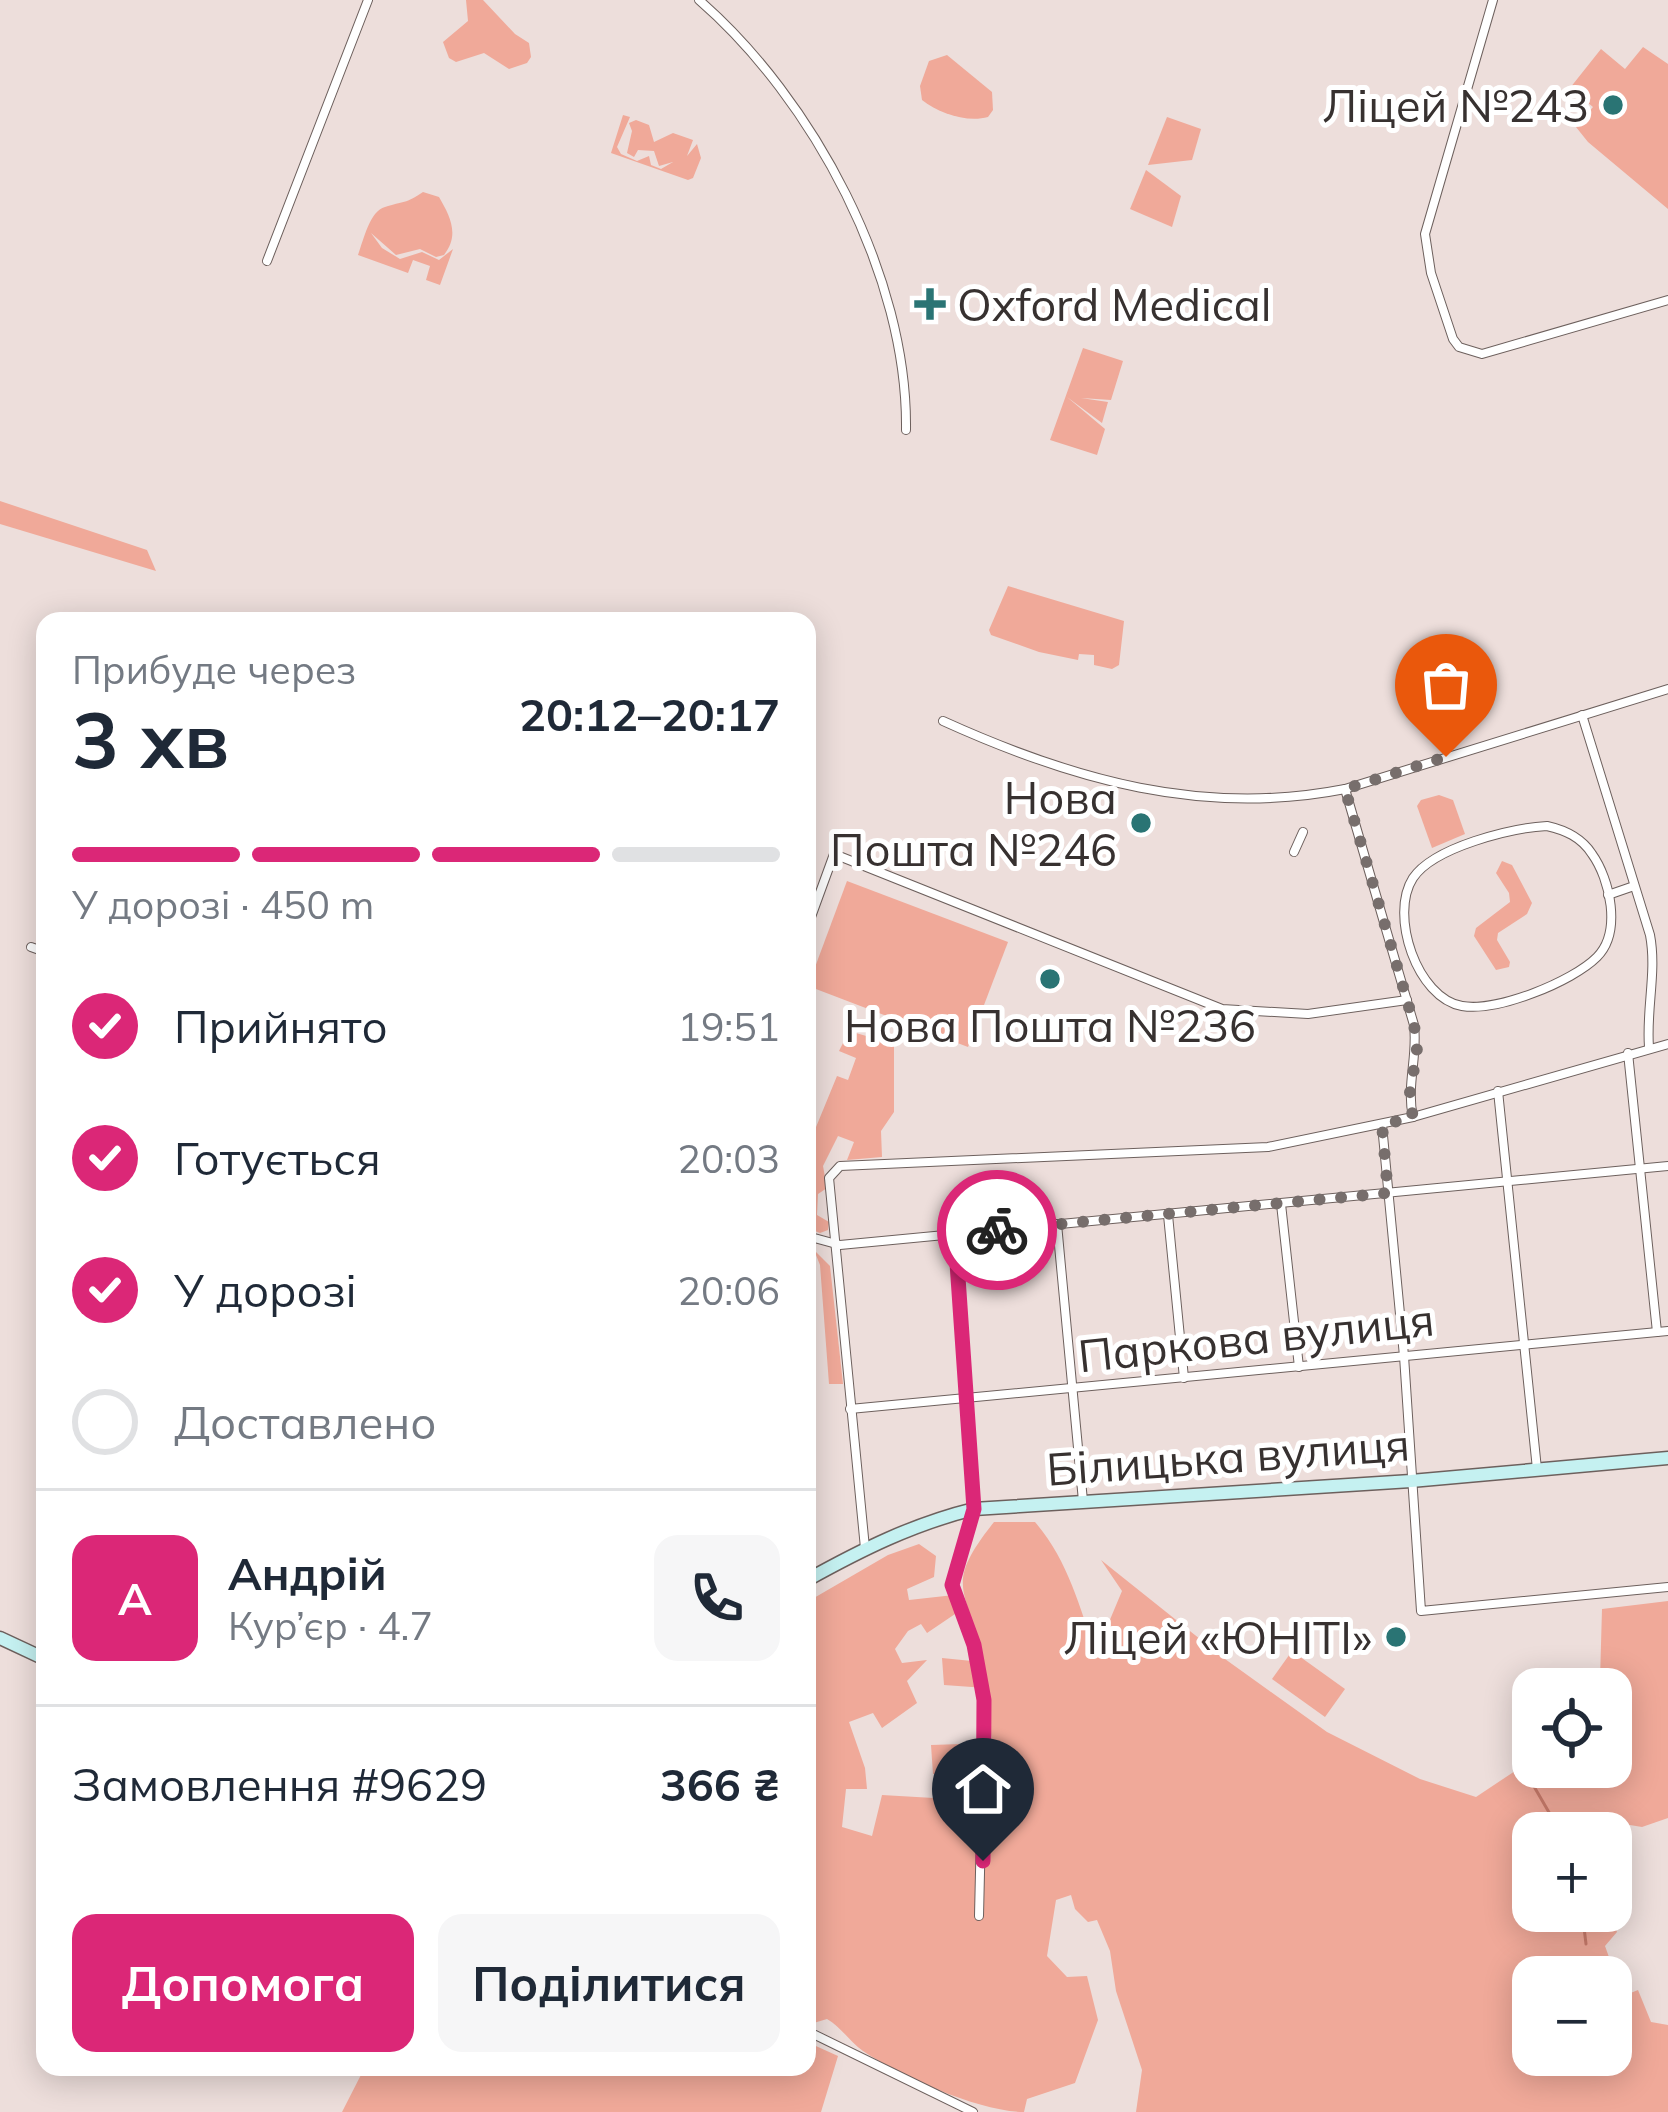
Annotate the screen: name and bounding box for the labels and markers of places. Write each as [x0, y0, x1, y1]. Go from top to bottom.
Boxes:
place label: Ліцей №243 [1323, 77, 1589, 133]
marker: Ліцей №243 [1600, 92, 1626, 118]
place label: Oxford Medical [957, 276, 1271, 332]
marker: Oxford Medical [914, 288, 946, 320]
pin [1395, 634, 1497, 757]
place label: Нова Пошта №246 [830, 769, 1117, 877]
marker: Нова Пошта №246 [1128, 810, 1154, 836]
marker: Нова Пошта №236 [1037, 966, 1063, 992]
place label: Нова Пошта №236 [844, 997, 1256, 1053]
place label: Ліцей «ЮНІТІ» [1064, 1609, 1372, 1665]
marker: Ліцей «ЮНІТІ» [1383, 1624, 1409, 1650]
pin [932, 1738, 1034, 1861]

